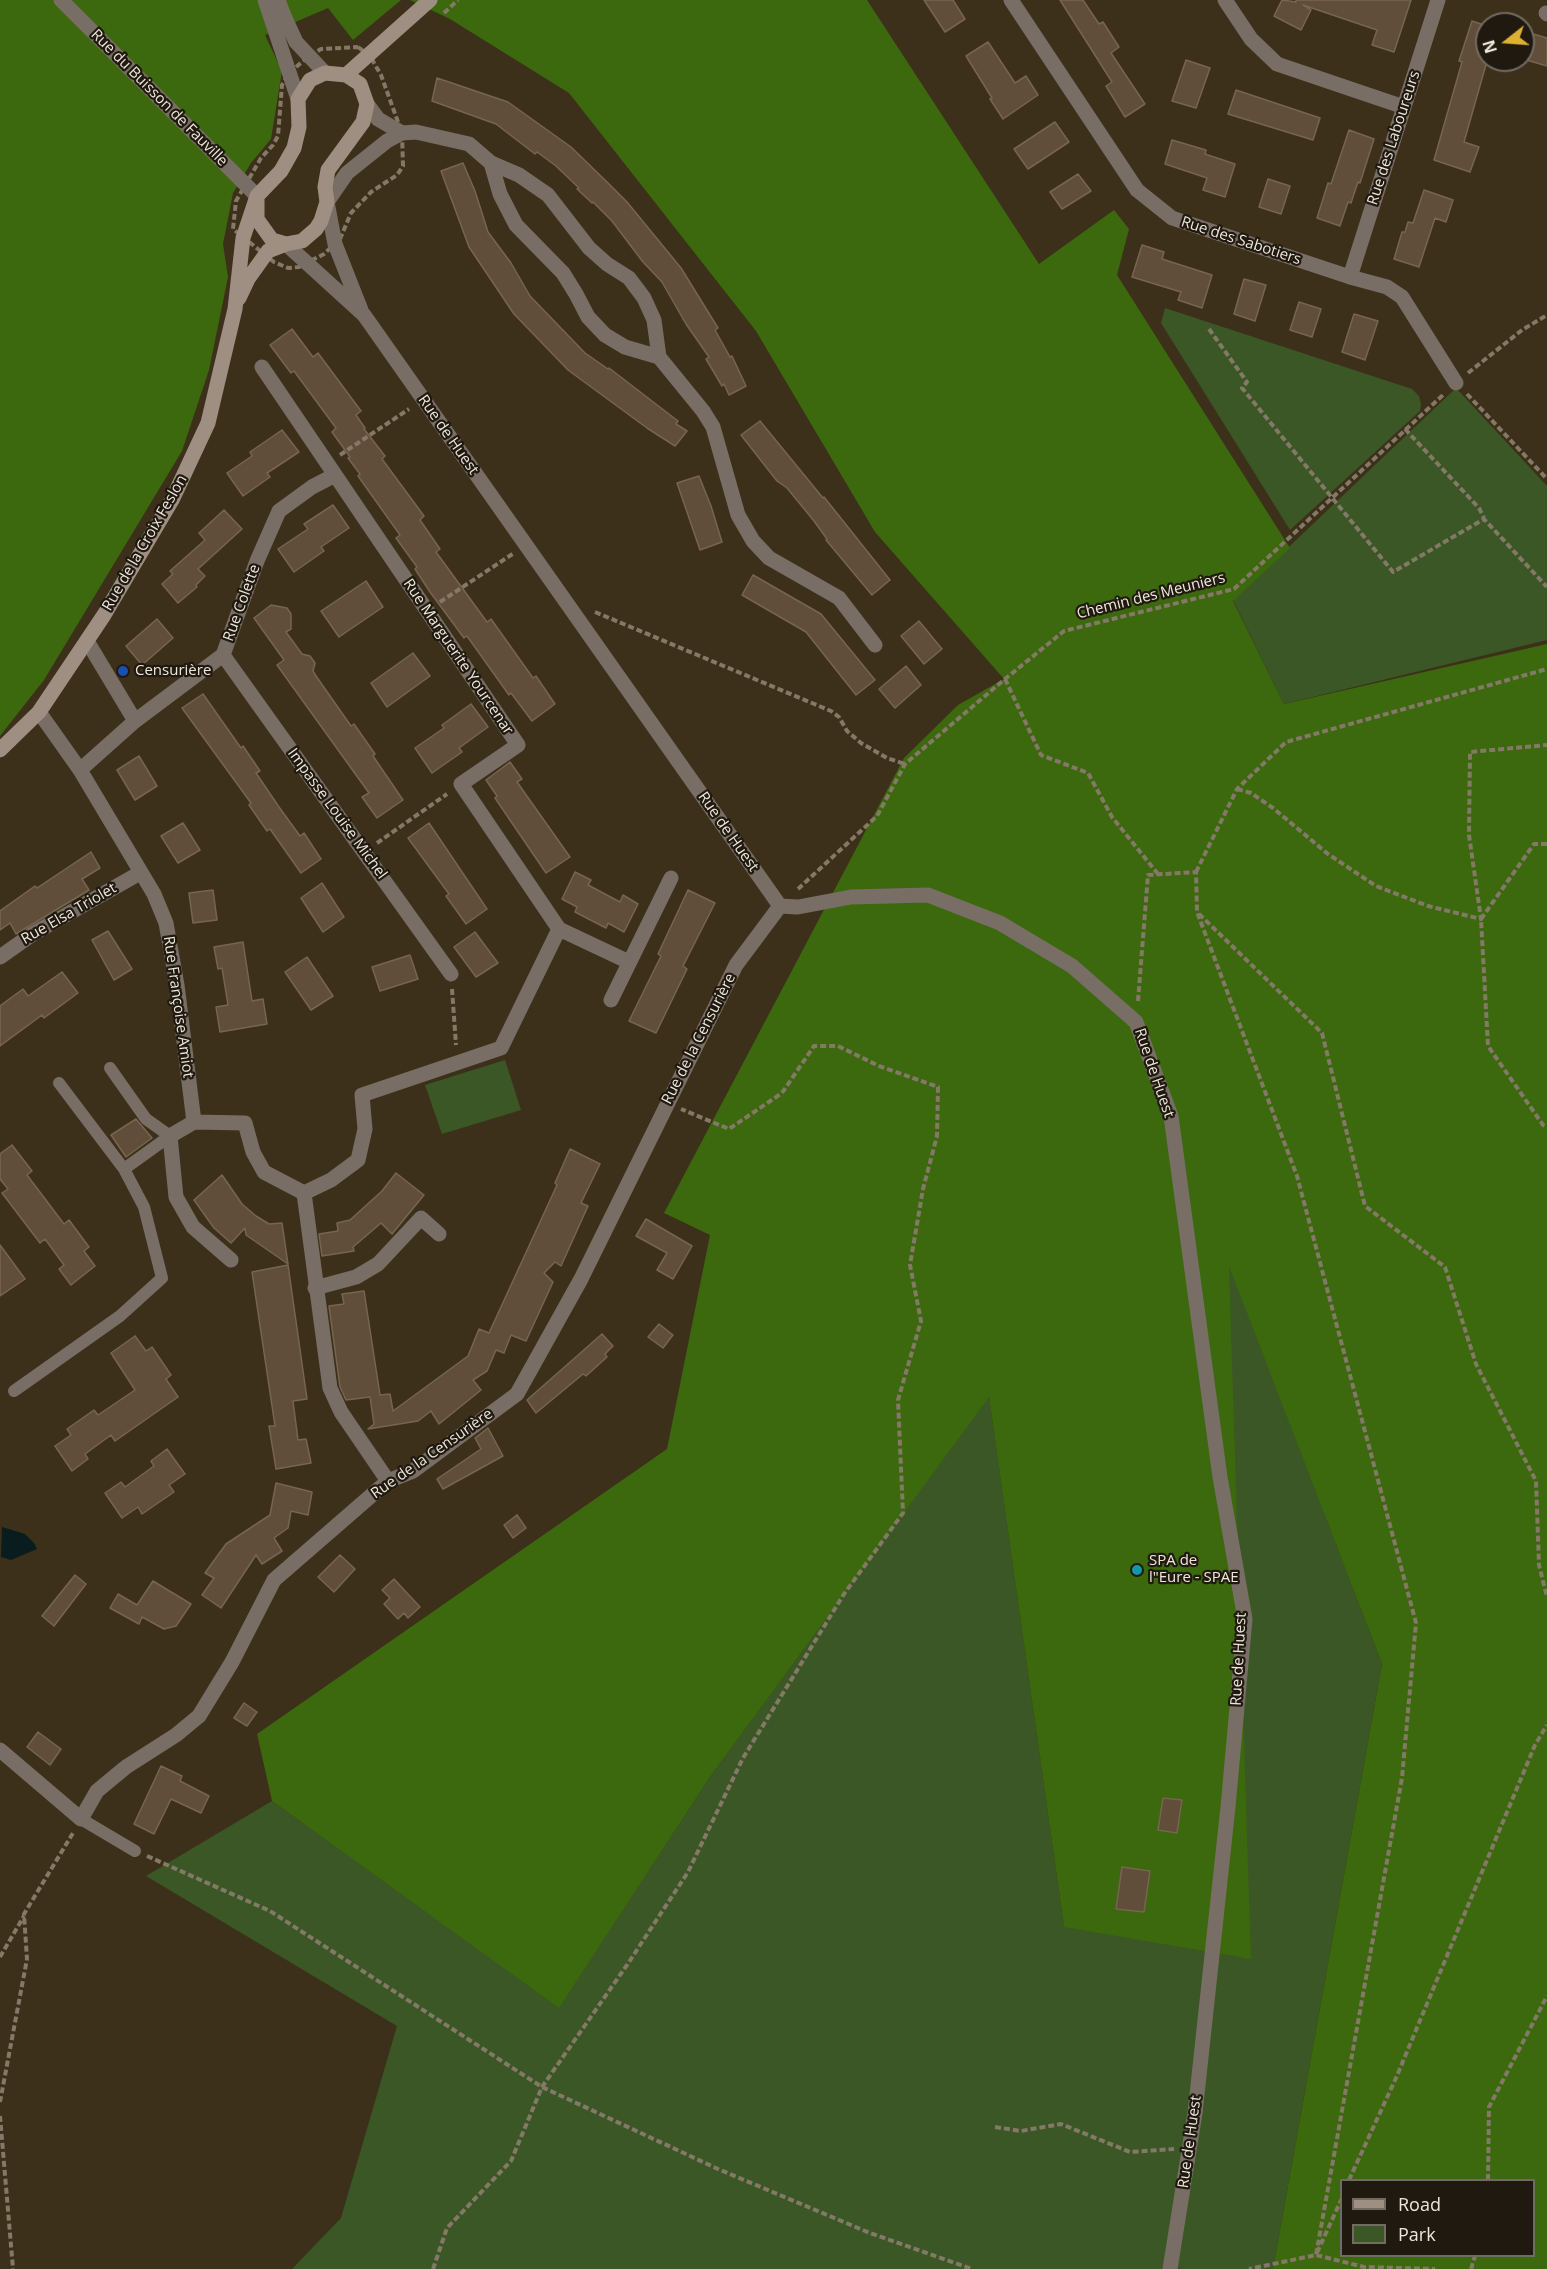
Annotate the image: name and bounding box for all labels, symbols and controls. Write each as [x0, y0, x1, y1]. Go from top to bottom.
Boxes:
north arrow [1475, 12, 1535, 72]
street label: Rue du Buisson de Fauville [87, 26, 231, 170]
text: N [1477, 37, 1502, 56]
street label: Rue des Laboureurs [1364, 69, 1424, 207]
street label: Rue des Sabotiers [1179, 213, 1303, 269]
street label: Rue de Huest [414, 392, 482, 478]
street label: Rue de la Croix Feslon [99, 472, 191, 614]
street label: Rue Colette [220, 562, 264, 644]
street label: Chemin des Meuniers [1075, 569, 1227, 623]
street label: Rue Marguerite Yourcenar [399, 576, 517, 738]
place label: Censurière [135, 662, 211, 680]
marker: Censurière [116, 664, 130, 678]
street label: Impasse Louise Michel [283, 745, 391, 883]
street label: Rue de Huest [694, 789, 762, 875]
street label: Rue Elsa Triolet [18, 879, 120, 949]
street label: Rue Françoise Amiot [159, 935, 197, 1079]
street label: Rue de la Censurière [658, 970, 740, 1108]
street label: Rue de Huest [1130, 1026, 1178, 1120]
street label: Rue de la Censurière [368, 1405, 496, 1503]
place label: SPA de l"Eure - SPAE [1149, 1552, 1239, 1587]
marker: SPA de l"Eure - SPAE [1130, 1563, 1144, 1577]
street label: Rue de Huest [1228, 1612, 1250, 1706]
street label: Rue de Huest [1175, 2094, 1205, 2190]
legend [1340, 2179, 1535, 2257]
text: Road [1398, 2192, 1441, 2216]
text: Park [1398, 2222, 1436, 2246]

